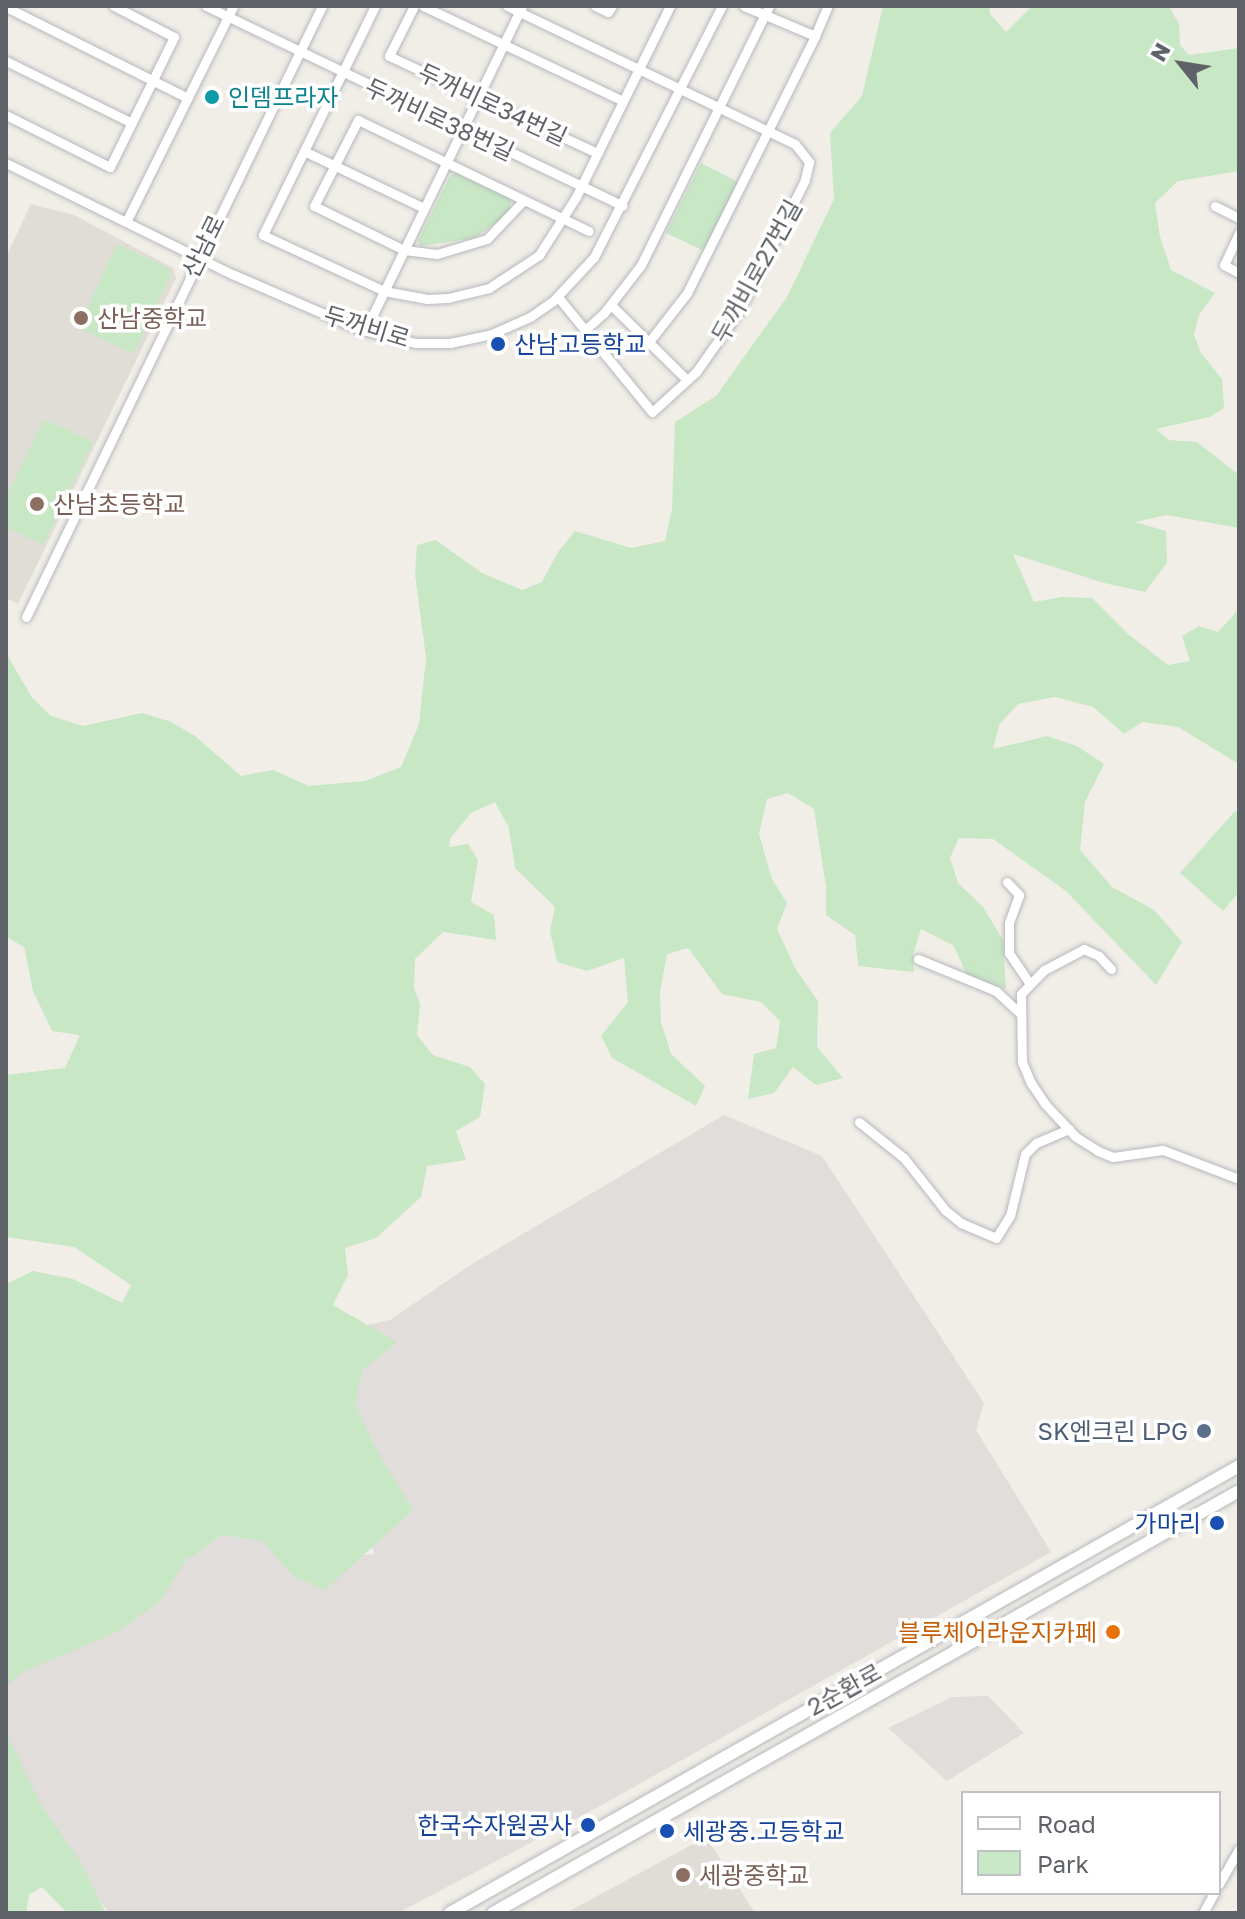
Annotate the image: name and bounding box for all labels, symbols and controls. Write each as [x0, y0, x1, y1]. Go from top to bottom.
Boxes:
north arrow [1141, 24, 1221, 104]
text: N [1144, 38, 1176, 66]
street label: 두꺼비로34번길 [414, 57, 572, 151]
street label: 두꺼비로38번길 [361, 72, 519, 166]
place label: 인뎀프라자 [228, 83, 338, 111]
marker: 인뎀프라자 [203, 88, 221, 106]
street label: 두꺼비로27번길 [705, 194, 807, 348]
street label: 산남로 [176, 210, 230, 282]
street label: 두꺼비로 [321, 299, 413, 353]
place label: 산남중학교 [97, 304, 207, 332]
marker: 산남중학교 [72, 309, 90, 327]
place label: 산남고등학교 [514, 330, 646, 358]
marker: 산남고등학교 [489, 335, 507, 353]
place label: 산남초등학교 [53, 490, 185, 518]
marker: 산남초등학교 [28, 495, 46, 513]
place label: SK엔크린 LPG [1038, 1417, 1188, 1445]
marker: SK엔크린 LPG [1195, 1422, 1213, 1440]
place label: 가마리 [1135, 1509, 1201, 1537]
marker: 가마리 [1208, 1514, 1226, 1532]
place label: 블루체어라운지카페 [898, 1618, 1097, 1646]
marker: 블루체어라운지카페 [1104, 1623, 1122, 1641]
street label: 2순환로 [802, 1657, 886, 1721]
legend [961, 1791, 1221, 1895]
text: Road [1037, 1809, 1096, 1838]
place label: 한국수자원공사 [417, 1811, 572, 1839]
marker: 한국수자원공사 [579, 1816, 597, 1834]
place label: 세광중.고등학교 [683, 1817, 845, 1845]
marker: 세광중.고등학교 [658, 1822, 676, 1840]
text: Park [1037, 1849, 1089, 1878]
place label: 세광중학교 [699, 1861, 809, 1889]
marker: 세광중학교 [674, 1866, 692, 1884]

